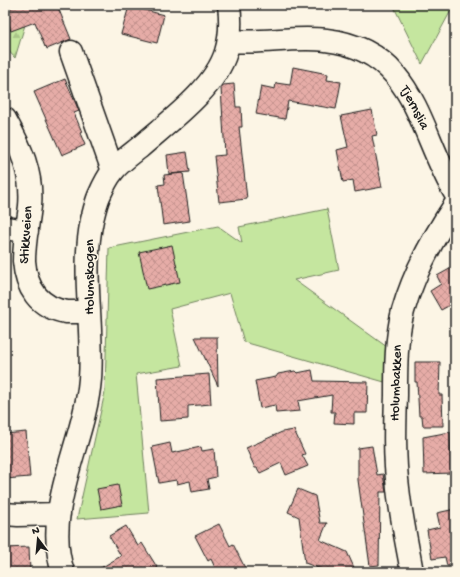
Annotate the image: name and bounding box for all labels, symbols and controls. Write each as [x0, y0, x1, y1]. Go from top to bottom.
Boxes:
street label: Tjernslia [395, 82, 433, 134]
street label: Stikkveien [16, 205, 38, 265]
street label: Holumskogen [82, 239, 99, 315]
street label: Holumbakken [387, 344, 407, 421]
north arrow [18, 519, 58, 559]
text: N [31, 525, 41, 538]

